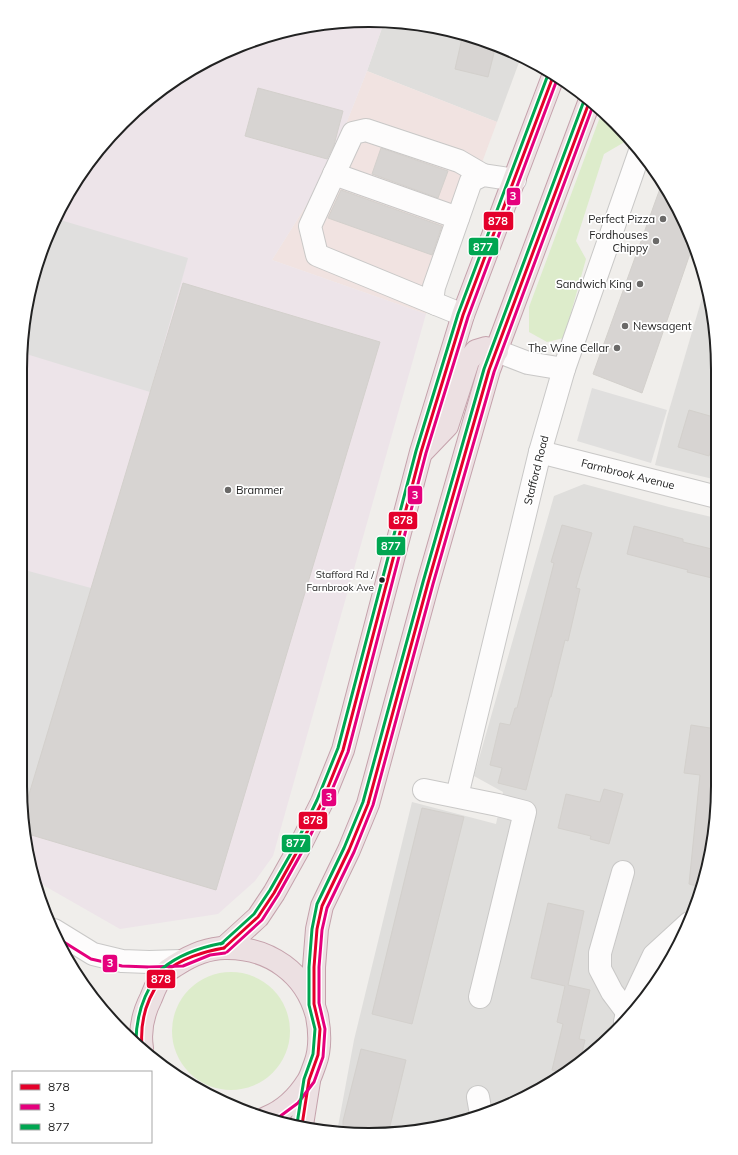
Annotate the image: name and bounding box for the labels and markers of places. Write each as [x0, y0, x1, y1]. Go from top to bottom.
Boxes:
place label: Perfect Pizza [588, 212, 655, 226]
marker: Perfect Pizza [658, 214, 668, 224]
place label: Fordhouses Chippy [589, 228, 648, 255]
marker: Fordhouses Chippy [651, 236, 661, 246]
place label: Sandwich King [556, 277, 632, 291]
marker: Sandwich King [635, 279, 645, 289]
place label: Newsagent [633, 319, 692, 333]
marker: Newsagent [620, 321, 630, 331]
place label: The Wine Cellar [528, 341, 609, 355]
marker: The Wine Cellar [612, 343, 622, 353]
place label: Brammer [236, 483, 283, 497]
marker: Brammer [223, 485, 233, 495]
place label: Stafford Rd / Farnbrook Ave [307, 568, 375, 594]
marker: Stafford Rd / Farnbrook Ave [377, 575, 387, 585]

